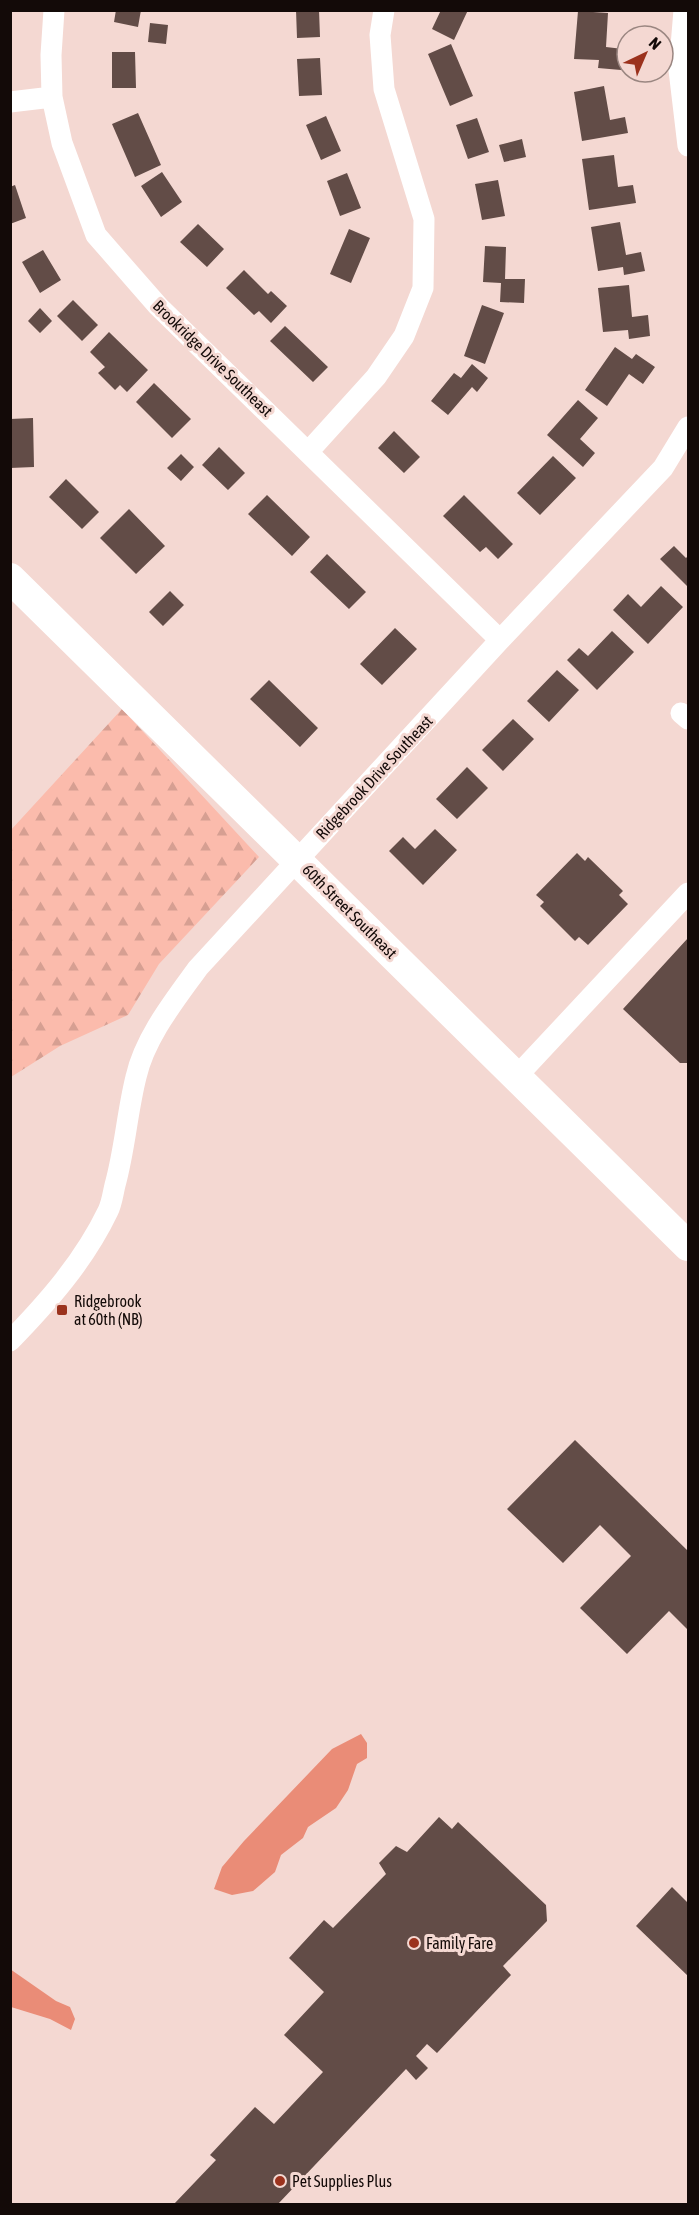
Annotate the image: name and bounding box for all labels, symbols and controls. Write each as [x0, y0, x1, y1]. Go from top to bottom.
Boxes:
north arrow [615, 24, 675, 84]
text: N [646, 33, 665, 53]
street label: Brookridge Drive Southeast [149, 296, 277, 421]
street label: Ridgebrook Drive Southeast [312, 711, 437, 843]
street label: 60th Street Southeast [299, 860, 401, 962]
place label: Ridgebrook at 60th (NB) [74, 1292, 143, 1329]
marker: Ridgebrook at 60th (NB) [55, 1303, 69, 1317]
place label: Family Fare [426, 1934, 493, 1953]
marker: Family Fare [407, 1936, 421, 1950]
place label: Pet Supplies Plus [292, 2172, 392, 2191]
marker: Pet Supplies Plus [273, 2174, 287, 2188]

